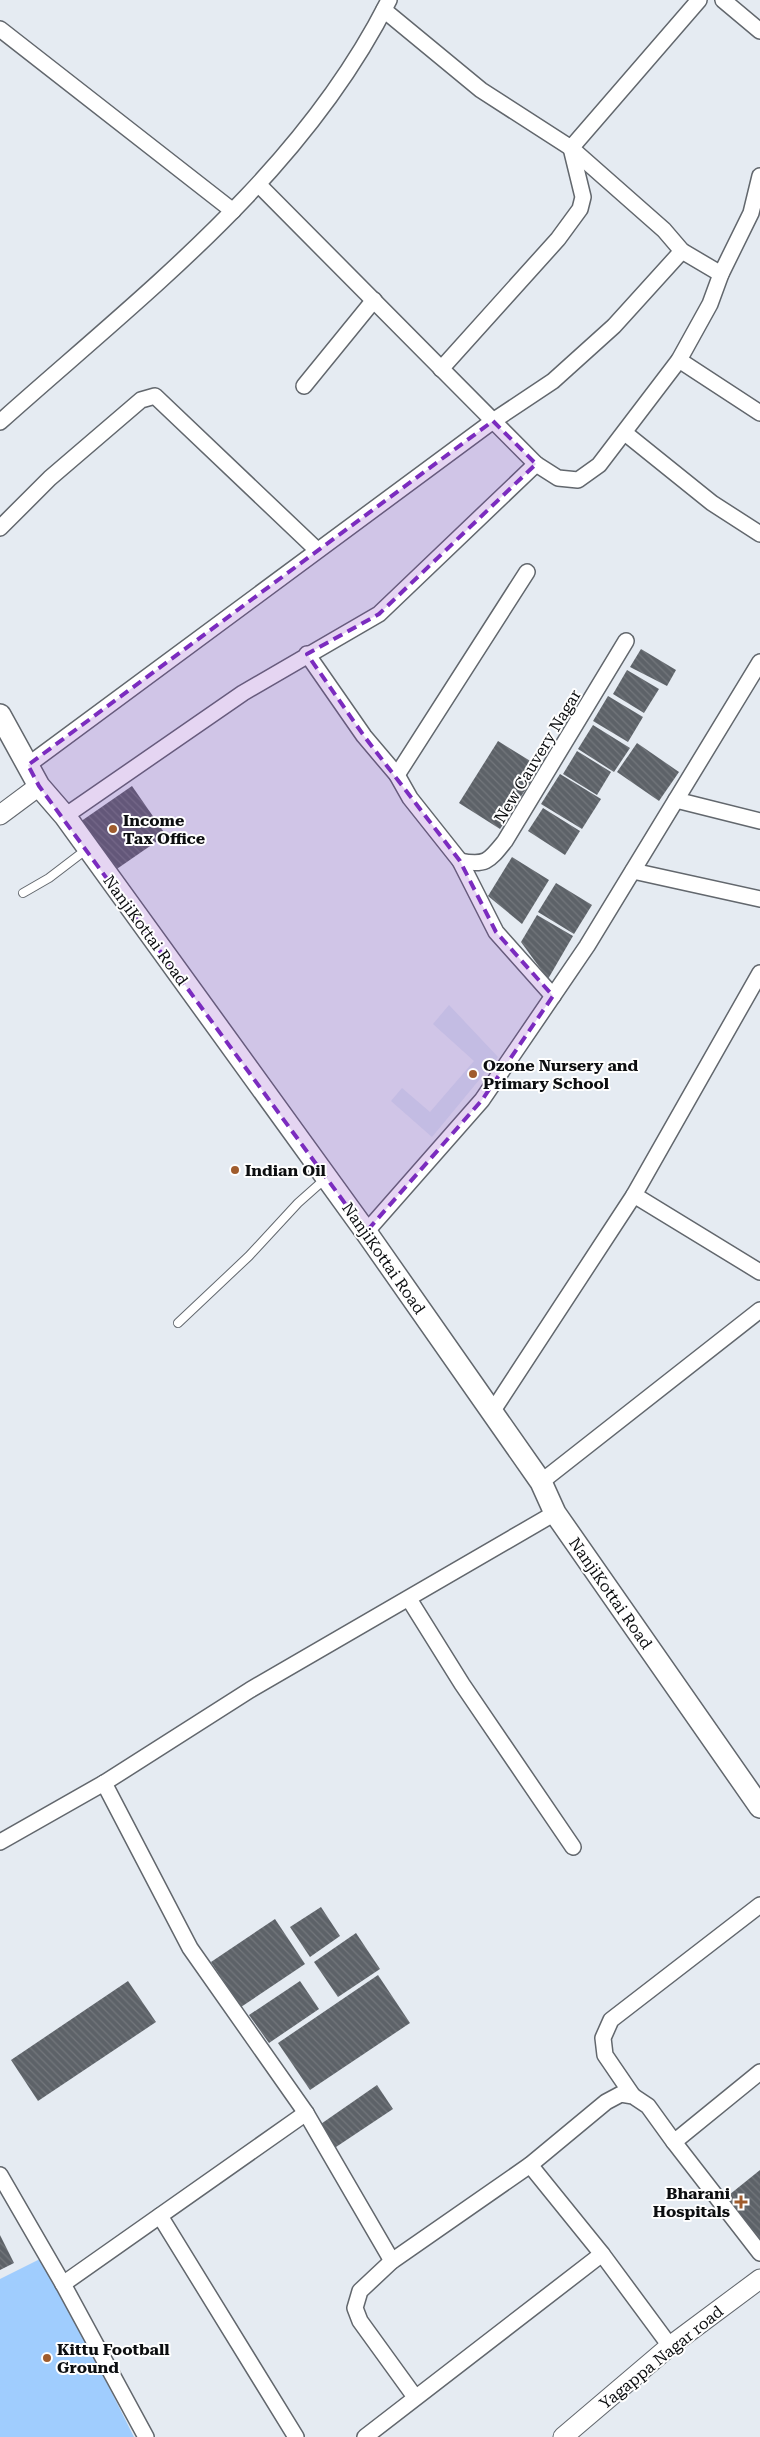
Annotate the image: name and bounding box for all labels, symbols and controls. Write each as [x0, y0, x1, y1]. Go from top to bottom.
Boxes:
street label: New Cauvery Nagar [490, 686, 585, 826]
place label: Income Tax Office [123, 811, 205, 848]
marker: Income Tax Office [107, 823, 119, 835]
street label: NanjiKottai Road [99, 871, 192, 989]
place label: Ozone Nursery and Primary School [483, 1056, 639, 1093]
marker: Ozone Nursery and Primary School [467, 1068, 479, 1080]
place label: Indian Oil [245, 1161, 326, 1180]
marker: Indian Oil [229, 1164, 241, 1176]
street label: NanjiKottai Road [338, 1199, 429, 1318]
street label: NanjiKottai Road [565, 1534, 656, 1653]
place label: Bharani Hospitals [653, 2184, 731, 2221]
marker: Bharani Hospitals [734, 2195, 748, 2209]
street label: Yagappa Nagar road [596, 2302, 727, 2413]
place label: Kittu Football Ground [57, 2340, 170, 2377]
marker: Kittu Football Ground [41, 2352, 53, 2364]

